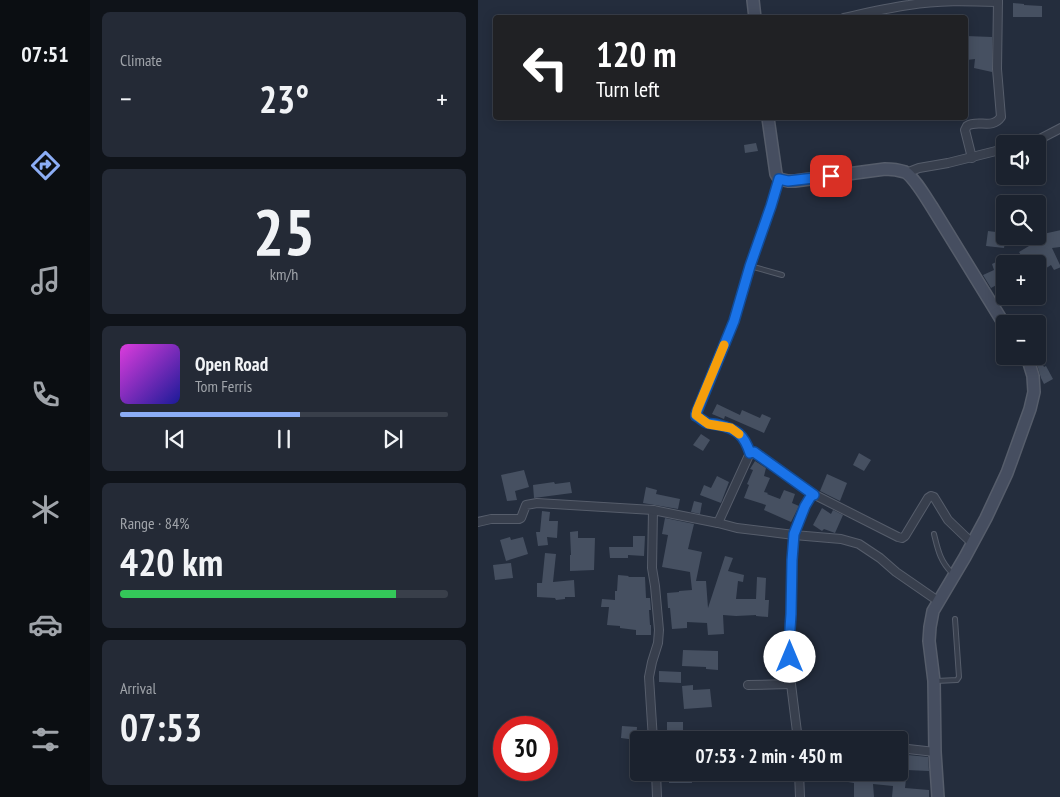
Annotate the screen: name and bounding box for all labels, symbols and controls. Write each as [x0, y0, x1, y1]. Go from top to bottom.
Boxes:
text: 120 m [596, 31, 677, 77]
icon: left [513, 35, 578, 100]
text: 07:51 [21, 40, 69, 68]
text: Climate [120, 50, 162, 70]
text: 23° [259, 74, 309, 123]
text: Turn left [596, 75, 660, 103]
text: − [120, 80, 132, 117]
text: + [436, 80, 448, 117]
map controls [996, 135, 1046, 365]
button: sound [996, 135, 1046, 185]
icon: directions [28, 148, 63, 183]
pin [810, 155, 852, 197]
icon: arrive [817, 162, 845, 190]
text: 25 [253, 189, 315, 273]
button: search [996, 195, 1046, 245]
button: + [996, 255, 1046, 305]
icon: music [28, 263, 63, 298]
text: km/h [270, 264, 298, 284]
button: − [996, 315, 1046, 365]
text: Open Road [195, 352, 268, 376]
text: Tom Ferris [195, 376, 252, 396]
icon: phone [28, 377, 63, 412]
icon: previous [161, 425, 189, 453]
icon: pause [270, 425, 298, 453]
icon: next [379, 425, 407, 453]
icon: climate [28, 492, 63, 527]
text: Range · 84% [120, 513, 189, 533]
text: 420 km [120, 537, 223, 586]
icon: car [28, 607, 63, 642]
position arrow [763, 630, 815, 682]
text: Arrival [120, 678, 156, 698]
text: 07:53 [120, 702, 202, 751]
speed limit sign: 30 [493, 716, 558, 781]
icon: filters [28, 722, 63, 757]
text: 07:53 · 2 min · 450 m [696, 744, 842, 768]

